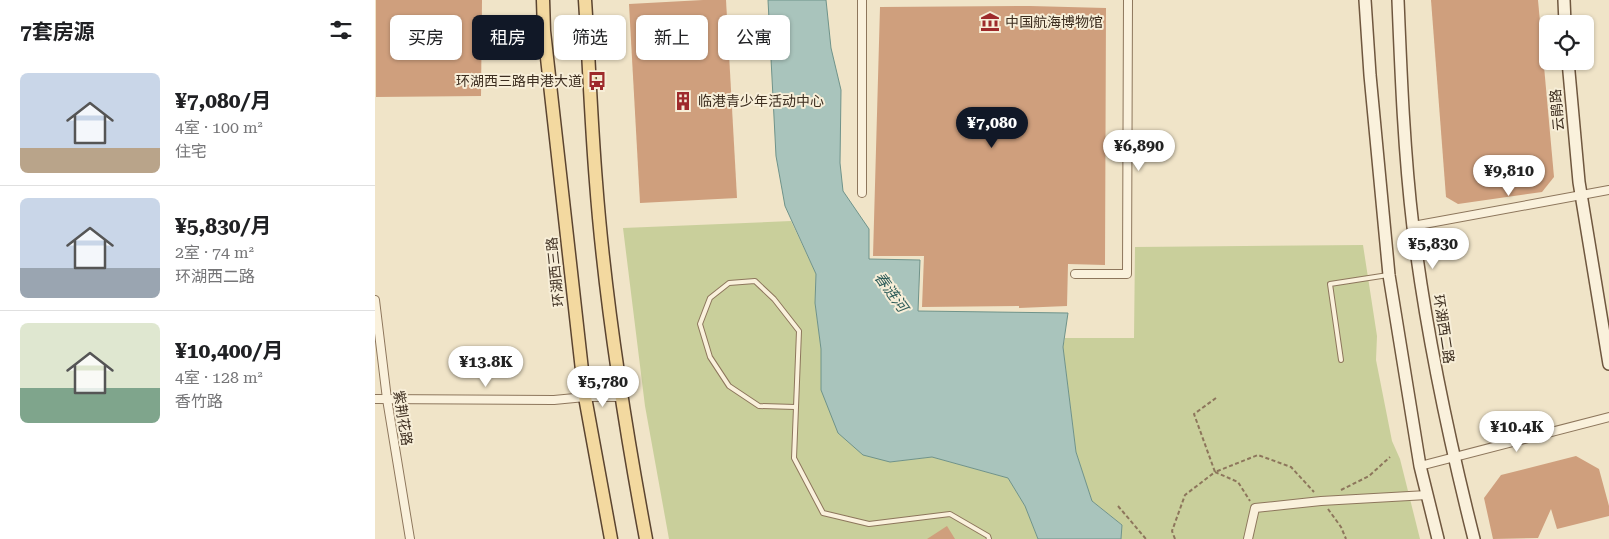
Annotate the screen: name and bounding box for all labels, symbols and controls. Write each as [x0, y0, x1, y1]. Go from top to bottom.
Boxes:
museum icon: 中国航海博物馆 [979, 11, 1001, 33]
place label: 中国航海博物馆 [1005, 14, 1103, 30]
chip: 买房 [390, 15, 462, 60]
chip: 租房 [472, 15, 544, 60]
chip: 筛选 [554, 15, 626, 60]
chip: 新上 [636, 15, 708, 60]
chip: 公寓 [718, 15, 790, 60]
map controls [1539, 15, 1594, 70]
button: locate [1539, 15, 1594, 70]
icon: filters [327, 16, 355, 44]
text: 7套房源 [20, 20, 95, 44]
bus stop icon: 环湖西三路申港大道 [586, 70, 608, 92]
place label: 环湖西三路申港大道 [456, 73, 582, 89]
street label: 云鹃路 [1547, 88, 1567, 132]
text: ¥7,080/月 [175, 89, 271, 113]
building icon: 临港青少年活动中心 [672, 90, 694, 112]
icon: home [60, 93, 120, 153]
place label: 临港青少年活动中心 [698, 93, 824, 109]
pin: ¥7,080 [951, 106, 1033, 149]
text: ¥7,080 [967, 113, 1017, 132]
text: 4室 · 100 m² [175, 118, 263, 137]
pin: ¥6,890 [1098, 130, 1180, 172]
text: ¥6,890 [1114, 136, 1164, 155]
text: 住宅 [175, 142, 207, 161]
pin: ¥9,810 [1468, 154, 1550, 197]
text: ¥9,810 [1484, 161, 1534, 180]
text: ¥5,830/月 [175, 214, 271, 238]
icon: home [60, 218, 120, 278]
pin: ¥5,830 [1392, 228, 1474, 270]
text: ¥5,830 [1408, 234, 1458, 253]
street label: 环湖西三路 [543, 236, 567, 308]
text: 2室 · 74 m² [175, 243, 254, 262]
text: 环湖西二路 [175, 267, 255, 286]
water label: 春涟河 [870, 269, 913, 318]
street label: 环湖西二路 [1431, 293, 1457, 365]
text: ¥10,400/月 [175, 339, 283, 363]
icon: home [60, 343, 120, 403]
pin: ¥13.8K [445, 346, 527, 388]
text: ¥13.8K [459, 352, 513, 371]
pin: ¥5,780 [562, 366, 644, 408]
text: 4室 · 128 m² [175, 368, 263, 387]
text: ¥5,780 [578, 372, 628, 391]
street label: 紫荆花路 [391, 389, 415, 447]
text: 香竹路 [175, 392, 223, 411]
pin: ¥10.4K [1476, 410, 1558, 453]
text: ¥10.4K [1490, 417, 1544, 436]

